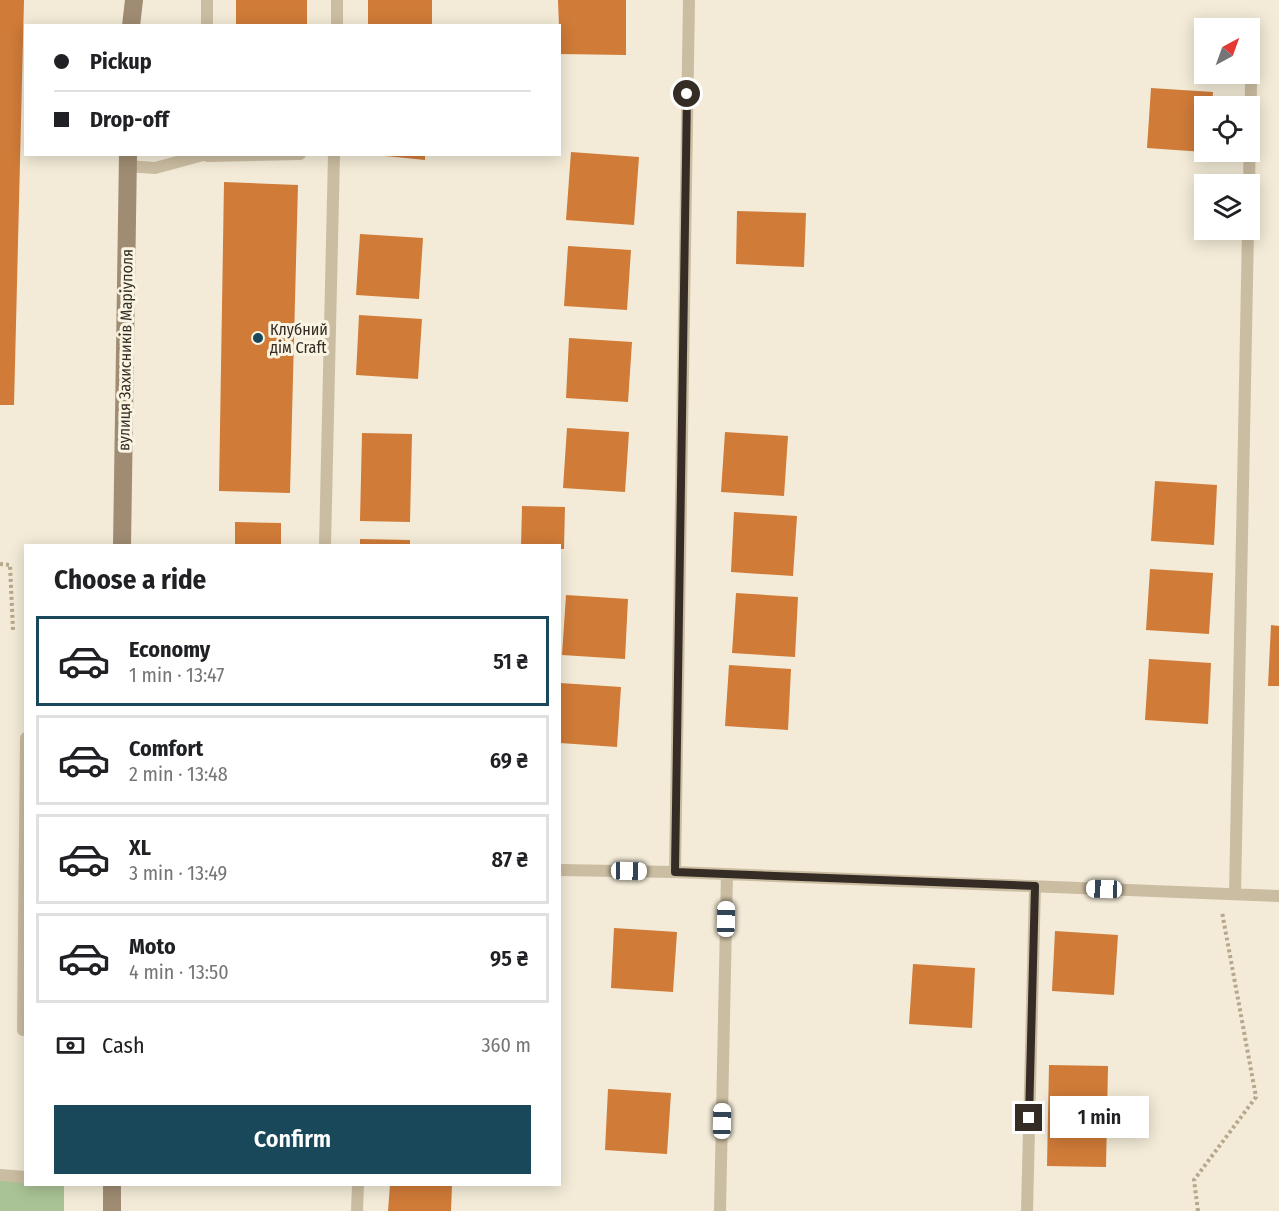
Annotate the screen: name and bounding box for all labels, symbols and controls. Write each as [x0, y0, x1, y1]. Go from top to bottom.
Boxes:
north arrow [1194, 18, 1260, 84]
map controls [1194, 18, 1260, 240]
text: Pickup [90, 48, 152, 75]
route start [673, 80, 700, 107]
button: locate [1194, 96, 1260, 162]
text: Drop-off [90, 106, 169, 133]
button: layers [1194, 174, 1260, 240]
street label: вулиця Захисників Маріуполя [114, 249, 137, 451]
place label: Клубний дім Craft [270, 320, 328, 357]
marker: Клубний дім Craft [251, 331, 265, 345]
text: Choose a ride [54, 564, 206, 596]
icon: car [57, 634, 111, 688]
text: Economy [129, 636, 210, 663]
text: 51 ₴ [493, 648, 528, 675]
text: 1 min · 13:47 [129, 663, 224, 687]
icon: car [57, 733, 111, 787]
text: Comfort [129, 735, 203, 762]
text: 69 ₴ [490, 747, 528, 774]
text: 2 min · 13:48 [129, 762, 228, 786]
icon: car [57, 832, 111, 886]
text: XL [129, 834, 151, 861]
text: 87 ₴ [491, 846, 528, 873]
text: 3 min · 13:49 [129, 861, 227, 885]
car [611, 862, 647, 880]
car [1086, 879, 1122, 899]
car [717, 901, 735, 937]
icon: car [57, 931, 111, 985]
text: Moto [129, 933, 176, 960]
text: 95 ₴ [490, 945, 528, 972]
text: 4 min · 13:50 [129, 960, 229, 984]
icon: cash [54, 1029, 87, 1062]
text: Cash [102, 1032, 145, 1059]
text: 360 m [482, 1033, 531, 1057]
callout: 1 min [1050, 1097, 1149, 1139]
car [713, 1103, 731, 1139]
route end [1015, 1104, 1042, 1131]
button: Confirm [54, 1105, 531, 1174]
text: 1 min [1078, 1105, 1121, 1129]

